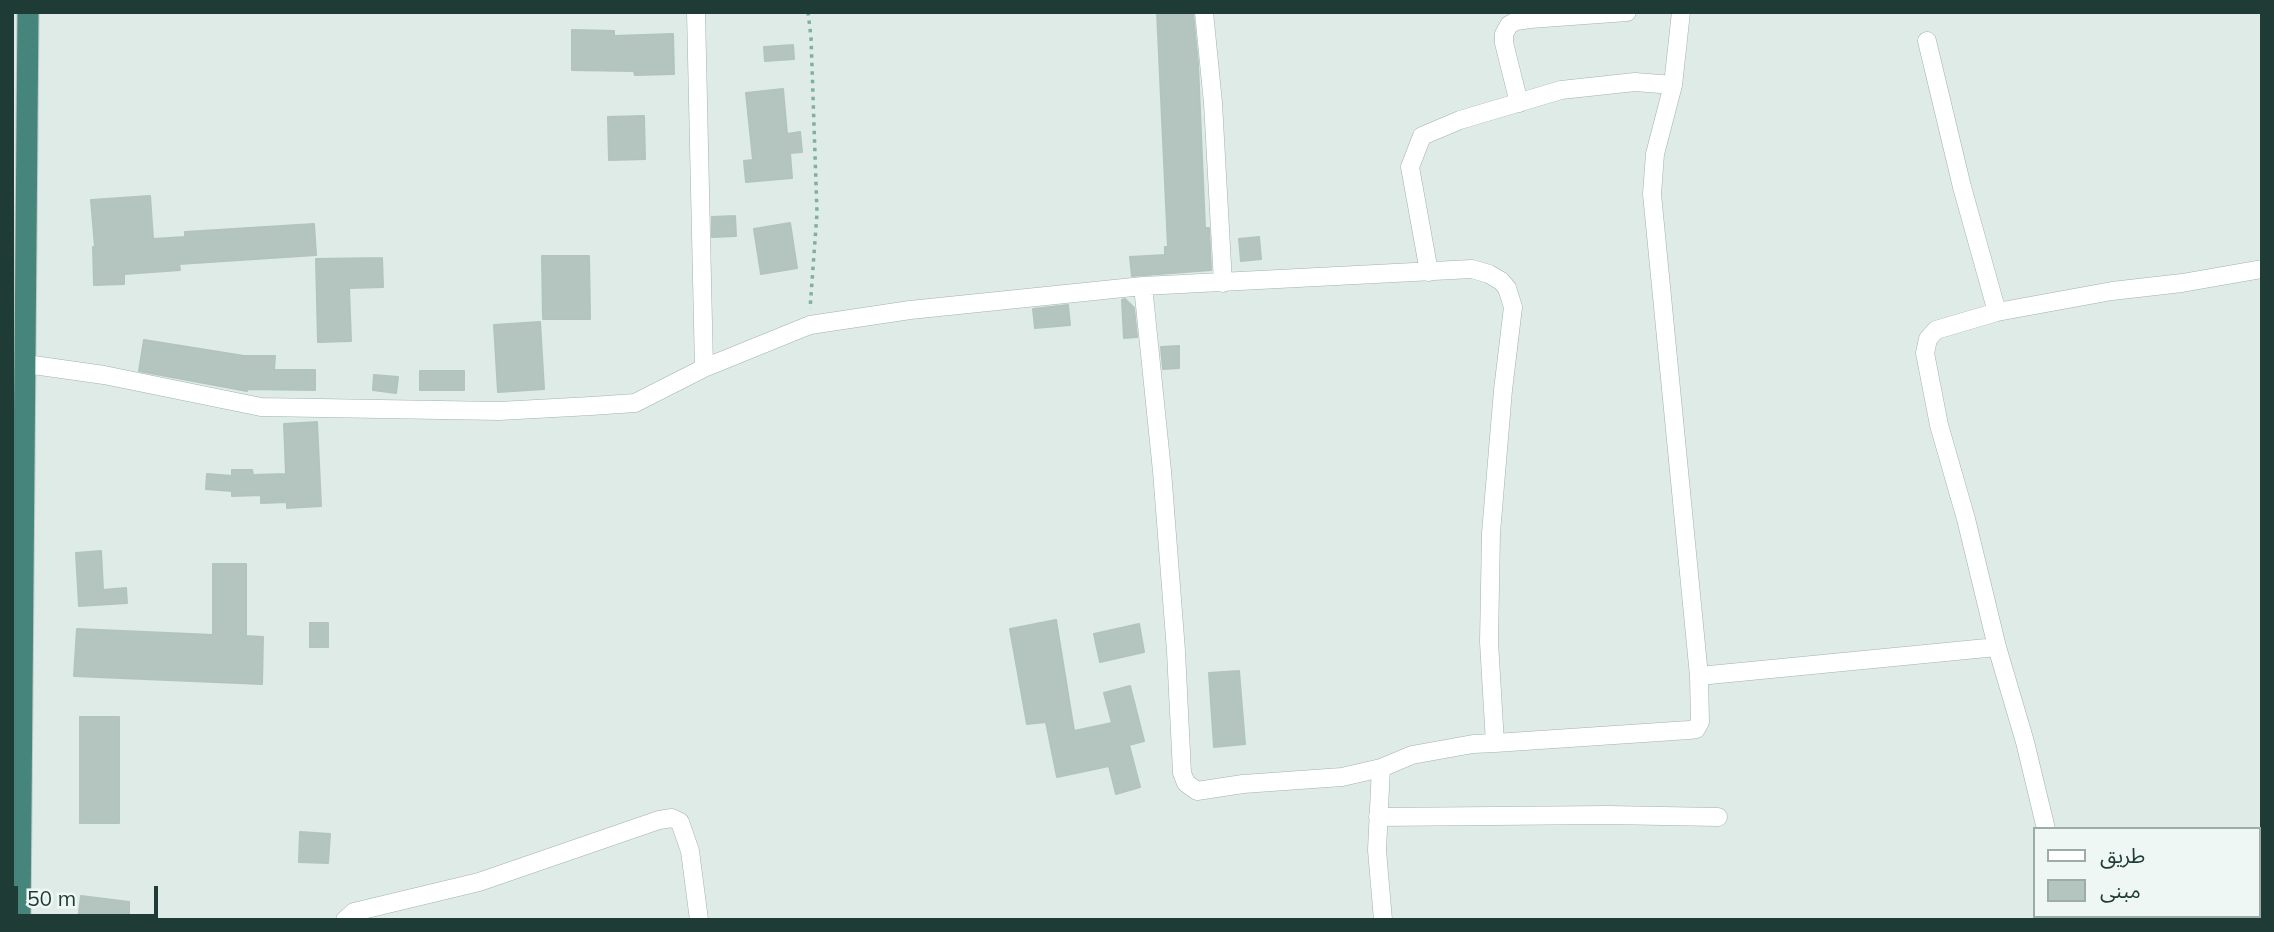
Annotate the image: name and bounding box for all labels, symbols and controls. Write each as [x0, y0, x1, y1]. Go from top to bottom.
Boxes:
legend [2032, 827, 2260, 918]
text: طريق [2100, 842, 2145, 868]
scale bar [18, 872, 161, 916]
text: مبنى [2100, 877, 2141, 903]
text: 50 m [27, 885, 76, 911]

